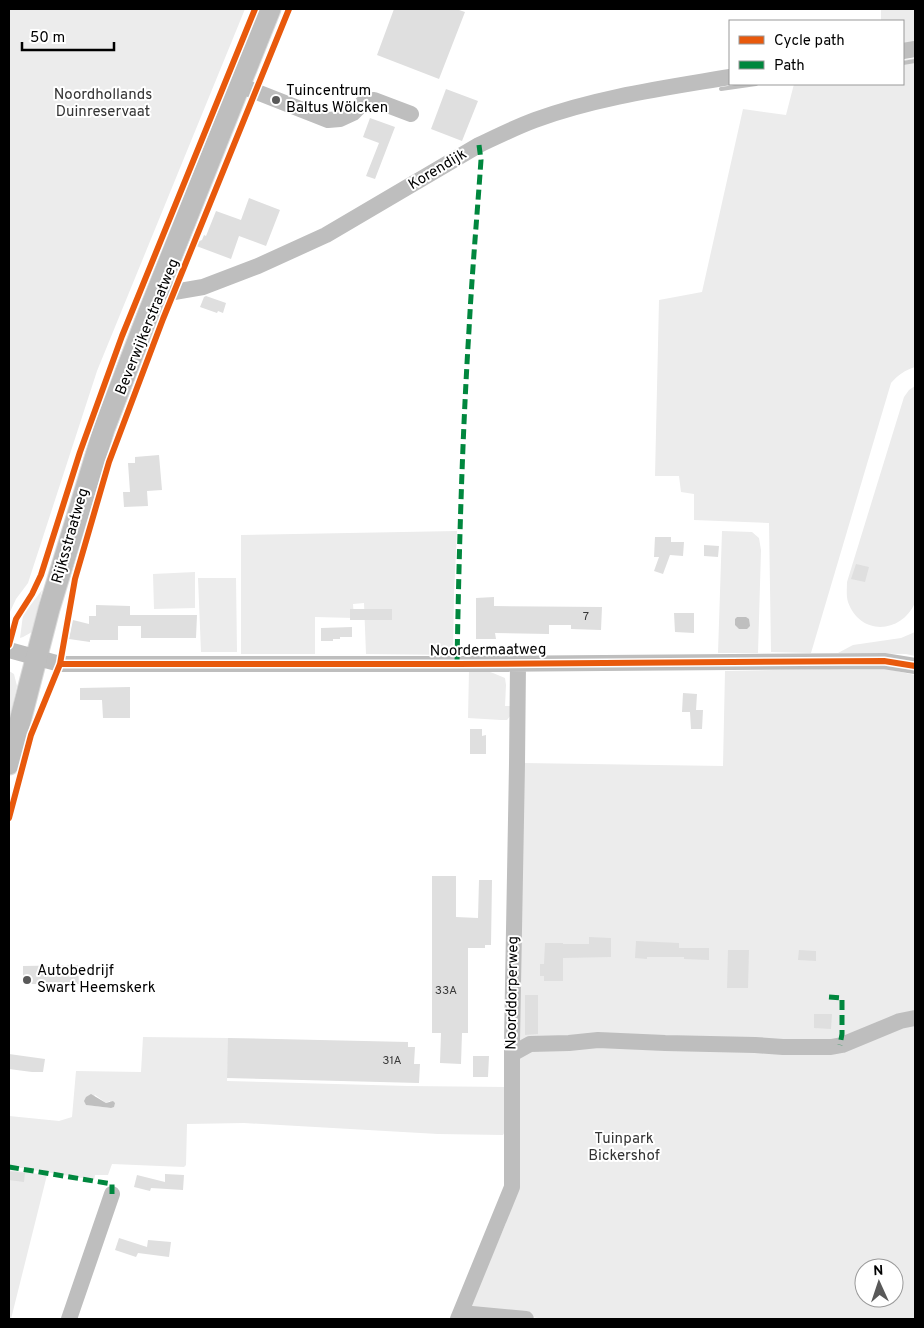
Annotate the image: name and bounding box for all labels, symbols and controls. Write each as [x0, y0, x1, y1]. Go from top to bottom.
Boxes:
scale bar [22, 20, 115, 52]
legend [729, 20, 904, 85]
text: 50 m [30, 29, 65, 48]
text: Cycle path [774, 32, 845, 51]
text: Path [774, 57, 805, 76]
place label: Tuincentrum Baltus Wölcken [286, 82, 388, 118]
park label: Noordhollands Duinreservaat [54, 86, 152, 122]
marker: Tuincentrum Baltus Wölcken [270, 94, 282, 106]
street label: Korendijk [405, 145, 471, 195]
street label: Beverwijkerstraatweg [112, 256, 184, 398]
street label: Rijksstraatweg [48, 486, 94, 586]
house number: 7 [583, 609, 589, 625]
street label: Noordermaatweg [430, 640, 546, 662]
street label: Noorddorperweg [503, 936, 523, 1050]
place label: Autobedrijf Swart Heemskerk [37, 962, 156, 998]
marker: Autobedrijf Swart Heemskerk [21, 974, 33, 986]
house number: 33A [435, 983, 457, 999]
house number: 31A [382, 1053, 402, 1069]
park label: Tuinpark Bickershof [588, 1130, 660, 1166]
north arrow [854, 1258, 904, 1308]
text: N [873, 1263, 884, 1280]

